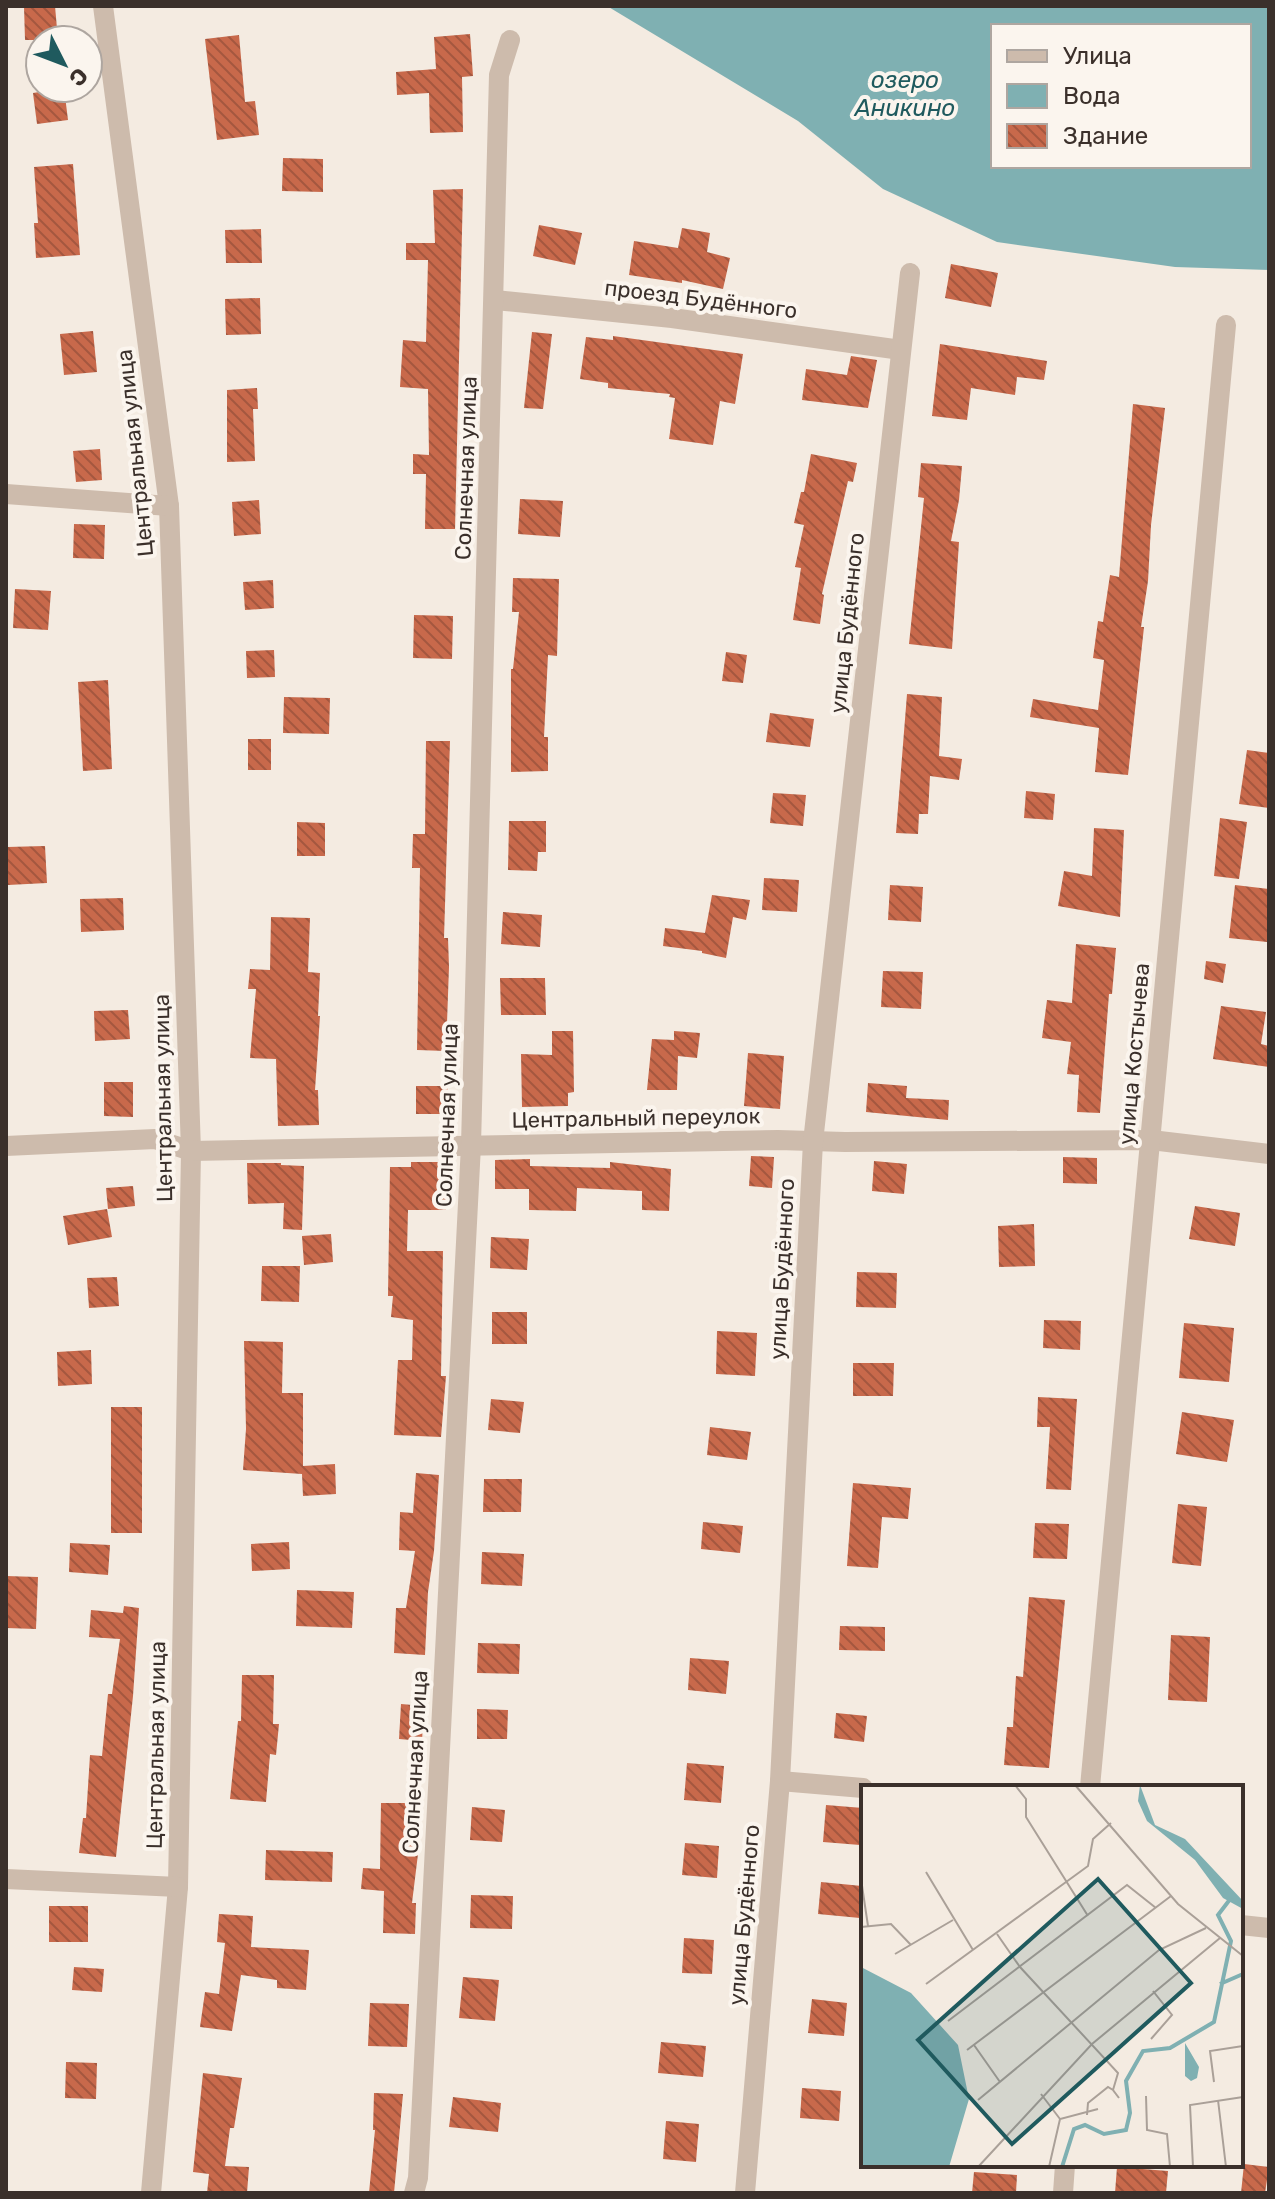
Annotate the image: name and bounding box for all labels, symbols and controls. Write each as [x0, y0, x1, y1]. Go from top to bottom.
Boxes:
north arrow [24, 24, 104, 104]
legend [991, 24, 1251, 168]
text: Улица [1063, 42, 1132, 70]
text: С [63, 62, 94, 92]
water label: озеро Аникино [853, 66, 955, 122]
text: Вода [1063, 82, 1120, 110]
text: Здание [1063, 122, 1148, 150]
street label: проезд Будённого [603, 274, 799, 324]
street label: Центральная улица [111, 348, 159, 558]
street label: Солнечная улица [449, 376, 483, 560]
street label: улица Будённого [824, 531, 870, 715]
street label: улица Костычева [1113, 962, 1155, 1146]
street label: Центральная улица [148, 994, 178, 1202]
street label: Солнечная улица [430, 1023, 464, 1207]
street label: Центральный переулок [511, 1102, 761, 1134]
street label: улица Будённого [764, 1178, 800, 1360]
street label: Центральная улица [141, 1641, 171, 1849]
street label: Солнечная улица [397, 1669, 433, 1855]
inset map [861, 1785, 1243, 2167]
street label: улица Будённого [723, 1823, 765, 2007]

